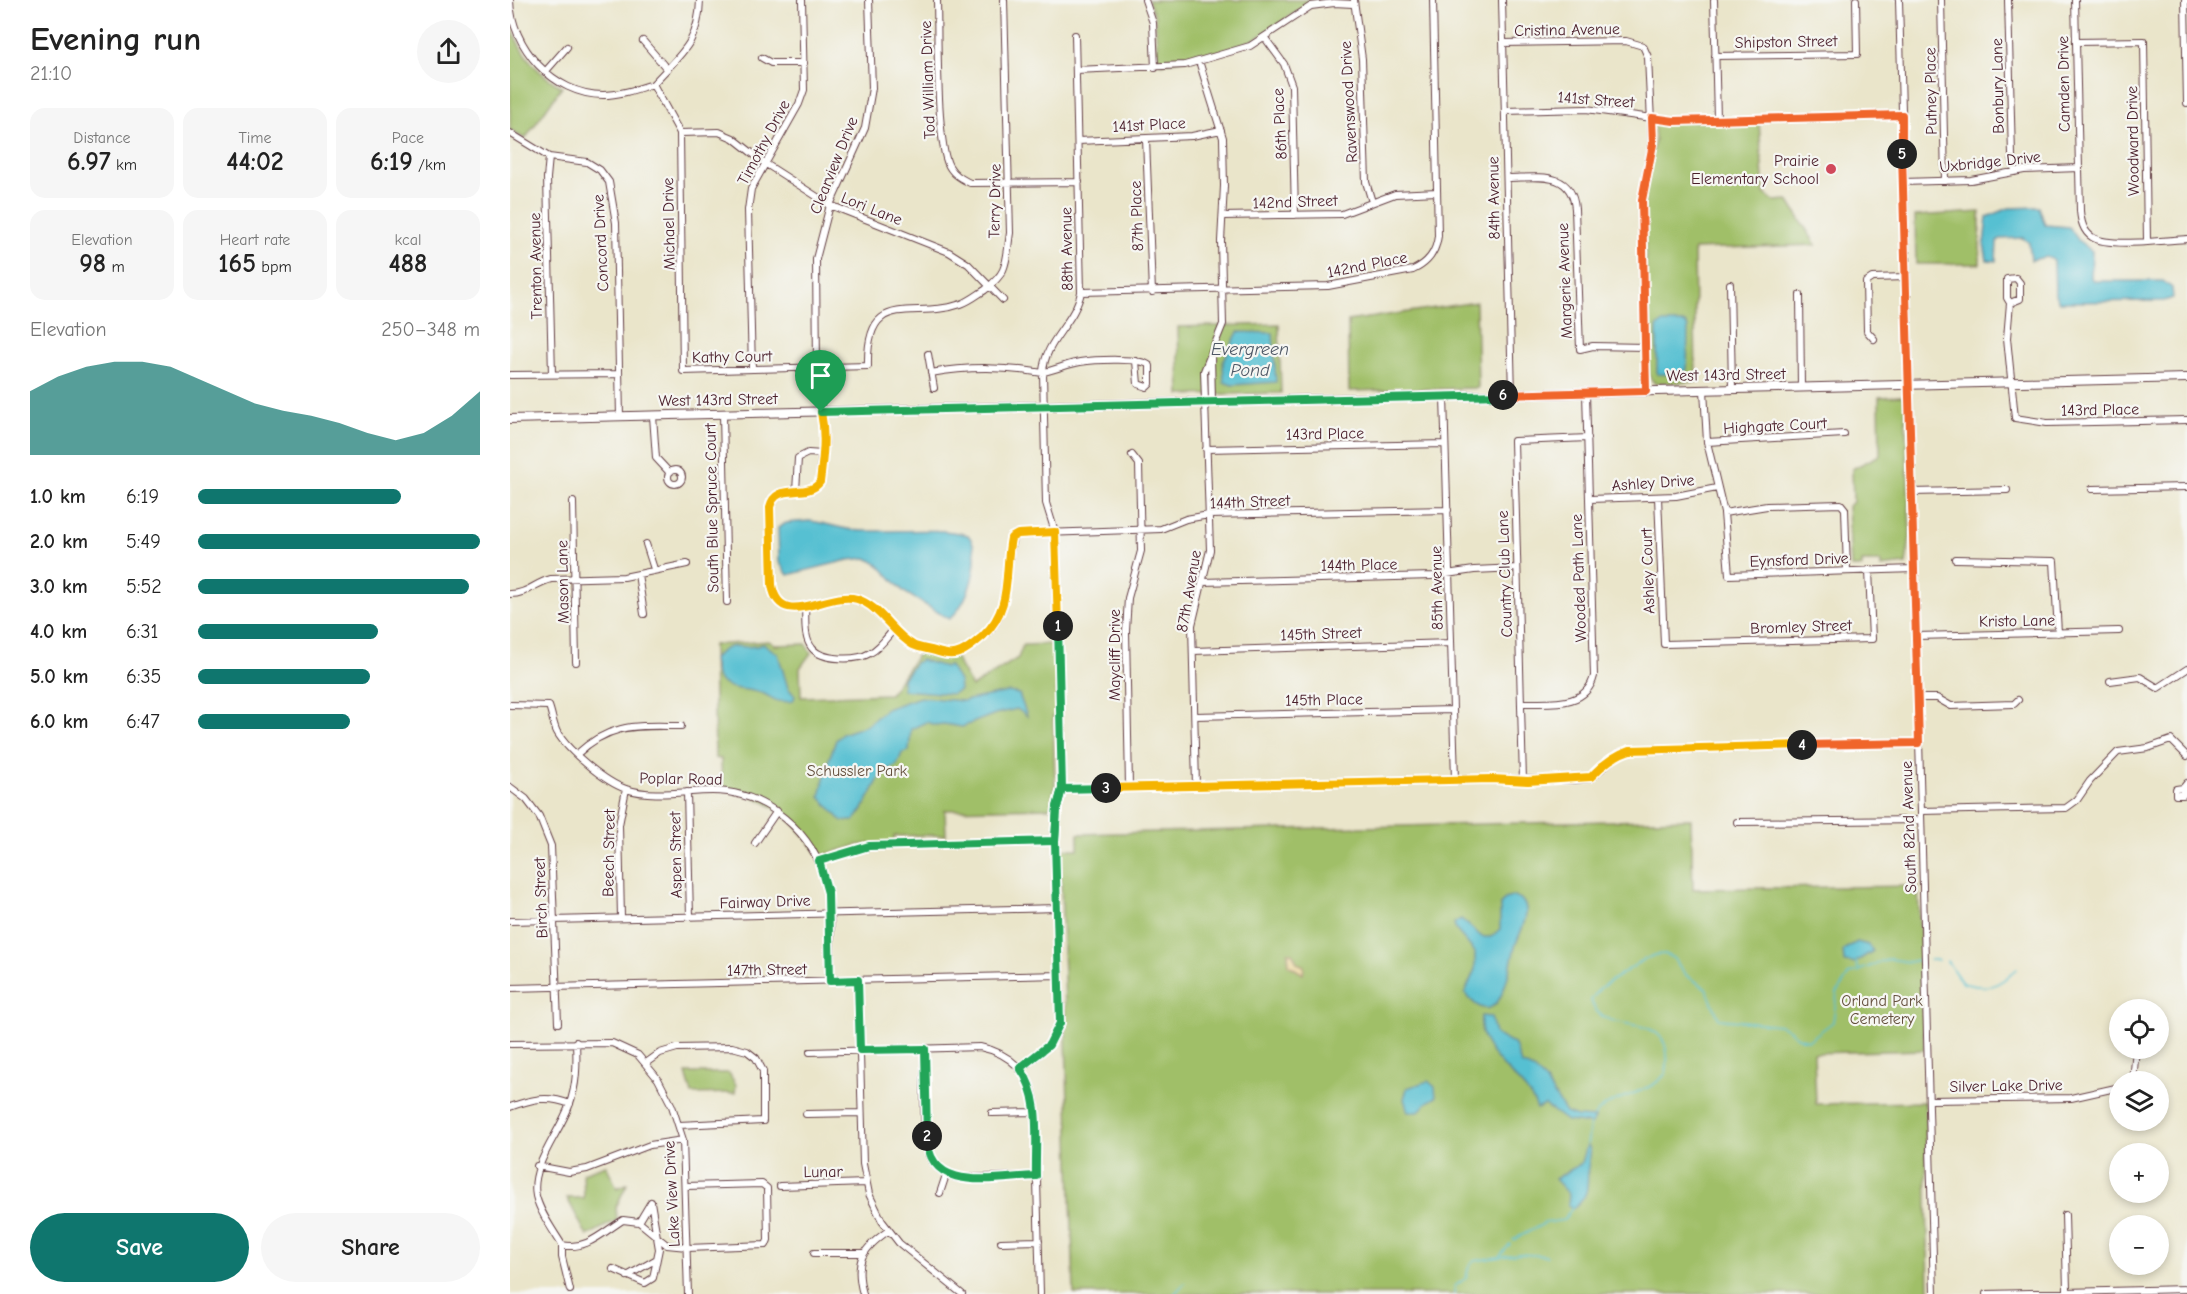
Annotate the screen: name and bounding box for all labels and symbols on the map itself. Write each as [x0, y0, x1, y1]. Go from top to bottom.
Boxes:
street label: Tod William Drive [917, 20, 939, 140]
street label: Cristina Avenue [1514, 20, 1620, 40]
street label: Shipston Street [1734, 32, 1838, 52]
street label: Camden Drive [2054, 36, 2074, 132]
street label: Bonbury Lane [1988, 38, 2008, 134]
street label: Ravenswood Drive [1337, 41, 1361, 163]
street label: Putney Place [1921, 47, 1941, 135]
street label: Woodward Drive [2123, 86, 2143, 196]
street label: 86th Place [1269, 88, 1291, 160]
street label: 141st Street [1557, 88, 1635, 112]
street label: Timothy Drive [734, 97, 794, 188]
street label: Clearview Drive [806, 114, 862, 217]
street label: 141st Place [1112, 114, 1186, 136]
pin: 5 [1887, 139, 1917, 169]
street label: Uxbridge Drive [1938, 148, 2042, 176]
place label: Prairie Elementary School [1691, 152, 1819, 188]
street label: 84th Avenue [1484, 156, 1504, 240]
marker: Prairie Elementary School [1824, 162, 1838, 176]
street label: Terry Drive [985, 163, 1005, 239]
street label: Michael Drive [659, 177, 679, 271]
street label: 87th Place [1127, 180, 1147, 252]
street label: Lori Lane [838, 189, 905, 229]
street label: 142nd Street [1252, 192, 1338, 212]
street label: Concord Drive [589, 194, 613, 292]
street label: 88th Avenue [1057, 207, 1077, 291]
street label: Trenton Avenue [526, 212, 546, 320]
street label: Margerie Avenue [1554, 223, 1576, 339]
street label: 142nd Place [1325, 248, 1409, 282]
water label: Evergreen Pond [1211, 339, 1289, 381]
street label: Kathy Court [692, 347, 773, 367]
pin [795, 350, 846, 412]
street label: West 143rd Street [1666, 365, 1786, 385]
pin: 6 [1488, 380, 1518, 410]
street label: West 143rd Street [658, 390, 778, 410]
street label: 143rd Place [2061, 400, 2139, 420]
street label: Highgate Court [1723, 414, 1828, 438]
street label: South Blue Spruce Court [702, 423, 722, 593]
street label: 143rd Place [1286, 424, 1364, 444]
street label: Ashley Drive [1611, 471, 1695, 495]
street label: 144th Street [1210, 492, 1291, 512]
street label: Country Club Lane [1494, 510, 1516, 638]
street label: Wooded Path Lane [1568, 514, 1590, 642]
street label: Ashley Court [1637, 527, 1658, 614]
street label: Mason Lane [553, 540, 573, 624]
street label: 85th Avenue [1427, 546, 1447, 630]
street label: 87th Avenue [1173, 549, 1205, 634]
street label: Eynsford Drive [1749, 549, 1849, 571]
street label: 144th Place [1320, 555, 1398, 575]
street label: Maycliff Drive [1106, 609, 1124, 701]
pin: 1 [1043, 611, 1073, 641]
street label: Kristo Lane [1979, 611, 2055, 631]
street label: Bromley Street [1750, 616, 1853, 638]
street label: 145th Street [1280, 624, 1362, 644]
street label: 145th Place [1285, 690, 1363, 710]
pin: 4 [1787, 730, 1817, 760]
street label: South 82nd Avenue [1898, 761, 1920, 893]
park label: Schussler Park [807, 762, 907, 780]
street label: Poplar Road [639, 769, 723, 789]
pin: 3 [1091, 773, 1121, 803]
street label: Beech Street [599, 809, 619, 897]
street label: Aspen Street [666, 811, 686, 899]
street label: Birch Street [531, 857, 551, 939]
street label: Fairway Drive [719, 891, 811, 913]
street label: 147th Street [727, 960, 808, 980]
park label: Orland Park Cemetery [1841, 992, 1923, 1028]
street label: Silver Lake Drive [1949, 1076, 2063, 1096]
pin: 2 [912, 1121, 942, 1151]
street label: Lake View Drive [660, 1140, 684, 1248]
street label: Lunar [803, 1163, 844, 1181]

